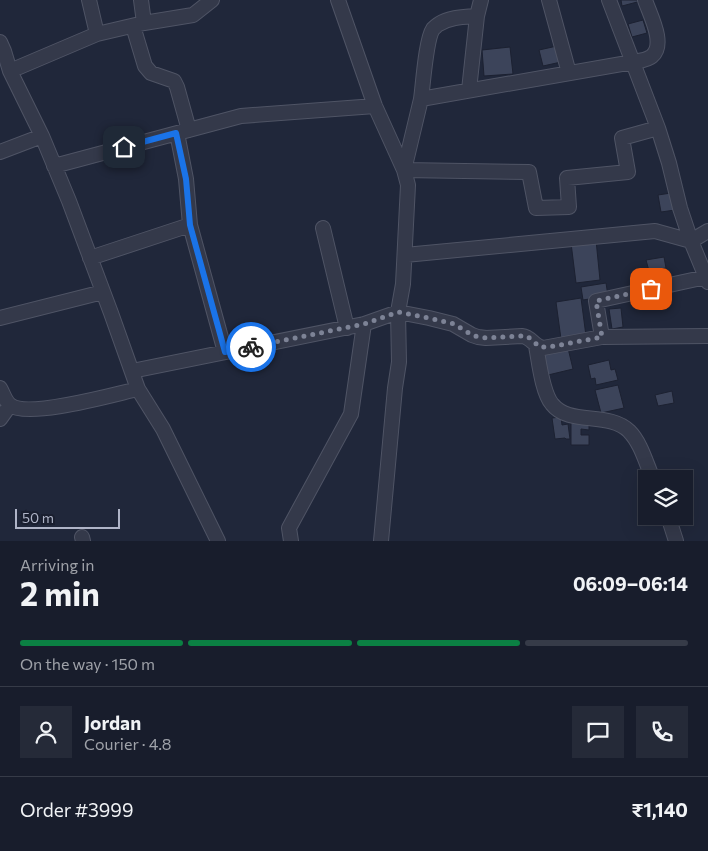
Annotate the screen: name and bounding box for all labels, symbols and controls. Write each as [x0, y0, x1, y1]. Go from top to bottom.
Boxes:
pin [103, 126, 145, 168]
icon: home [110, 133, 138, 161]
pin [630, 268, 672, 310]
icon: bag [637, 275, 665, 303]
courier [226, 322, 276, 372]
icon: bike [237, 333, 265, 361]
map controls [638, 470, 693, 525]
button: layers [638, 470, 693, 525]
scale bar [15, 506, 120, 529]
text: 50 m [22, 509, 54, 526]
text: Arriving in [20, 555, 94, 574]
text: 06:09–06:14 [573, 572, 688, 595]
text: 2 min [20, 573, 100, 613]
text: On the way · 150 m [20, 654, 155, 673]
button: person [20, 706, 72, 758]
button: chat [572, 706, 624, 758]
button: phone [636, 706, 688, 758]
text: Jordan [84, 711, 141, 734]
text: Courier · 4.8 [84, 734, 171, 753]
text: Order #3999 [20, 798, 133, 821]
text: ₹1,140 [631, 798, 688, 821]

